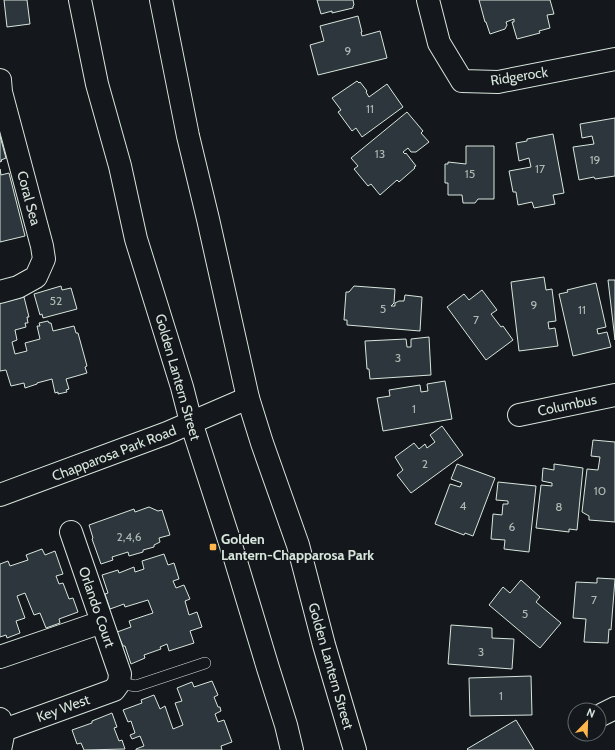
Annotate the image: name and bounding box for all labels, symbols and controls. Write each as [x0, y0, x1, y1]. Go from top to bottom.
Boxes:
house number: 9 [345, 43, 352, 58]
street label: Ridgerock [489, 62, 550, 89]
house number: 11 [366, 101, 374, 116]
house number: 13 [375, 146, 385, 161]
house number: 19 [590, 152, 601, 167]
house number: 17 [535, 161, 545, 176]
house number: 15 [465, 166, 475, 181]
street label: Coral Sea [13, 169, 45, 227]
house number: 52 [50, 293, 62, 308]
house number: 9 [531, 297, 538, 312]
house number: 5 [380, 301, 386, 316]
house number: 11 [578, 302, 586, 317]
street label: Golden Lantern Street [151, 312, 205, 443]
house number: 7 [473, 312, 479, 327]
house number: 3 [395, 350, 401, 365]
street label: Columbus [536, 390, 598, 420]
house number: 1 [412, 401, 416, 416]
street label: Chapparosa Park Road [49, 421, 179, 485]
house number: 2 [422, 456, 428, 471]
house number: 10 [594, 483, 606, 498]
house number: 4 [460, 498, 467, 513]
house number: 8 [555, 499, 563, 514]
house number: 6 [509, 519, 516, 534]
house number: 2,4,6 [116, 529, 142, 544]
place label: Golden Lantern-Chapparosa Park [221, 530, 374, 564]
marker: Golden Lantern-Chapparosa Park [208, 542, 218, 552]
street label: Orlando Court [75, 564, 119, 650]
house number: 7 [591, 592, 597, 607]
street label: Golden Lantern Street [304, 601, 358, 732]
house number: 5 [522, 606, 528, 621]
house number: 3 [478, 644, 484, 659]
house number: 1 [499, 688, 503, 703]
street label: Key West [34, 690, 92, 726]
north arrow [567, 702, 607, 742]
text: N [585, 705, 597, 721]

